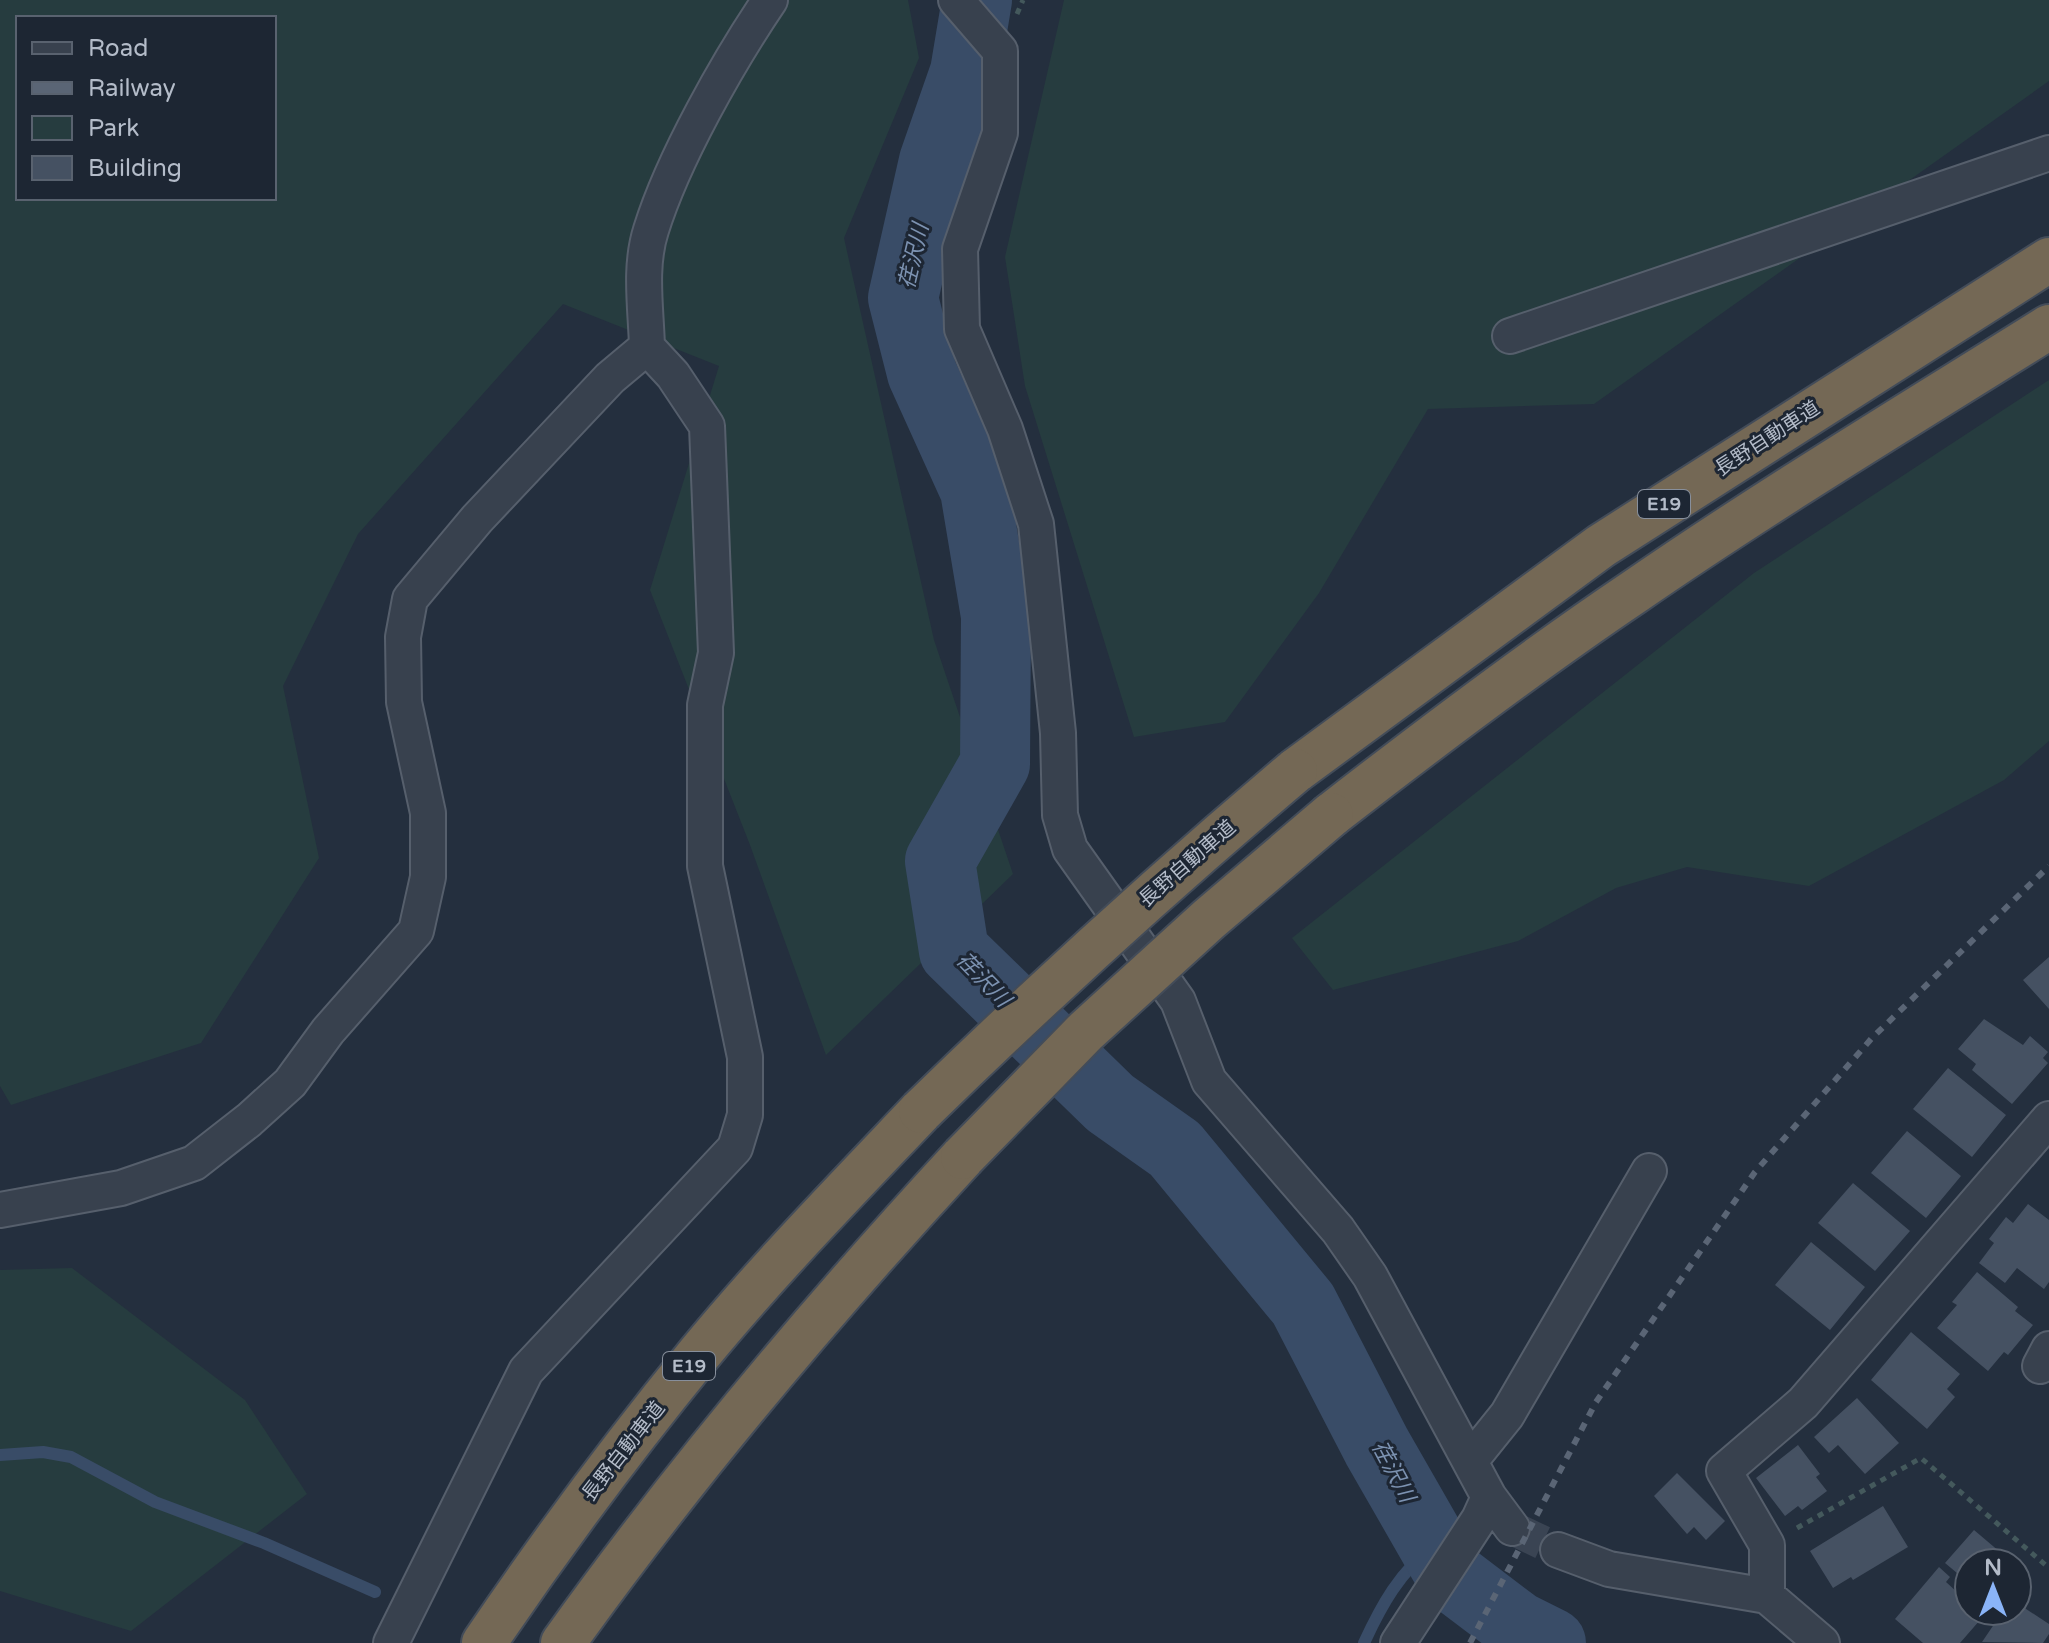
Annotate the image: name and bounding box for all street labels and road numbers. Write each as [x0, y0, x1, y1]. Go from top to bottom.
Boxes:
street label: 長野自動車道 [1711, 396, 1824, 482]
road number: E19 [1638, 490, 1690, 518]
street label: 長野自動車道 [1135, 815, 1241, 912]
road number: E19 [663, 1352, 715, 1380]
street label: 長野自動車道 [577, 1397, 670, 1506]

